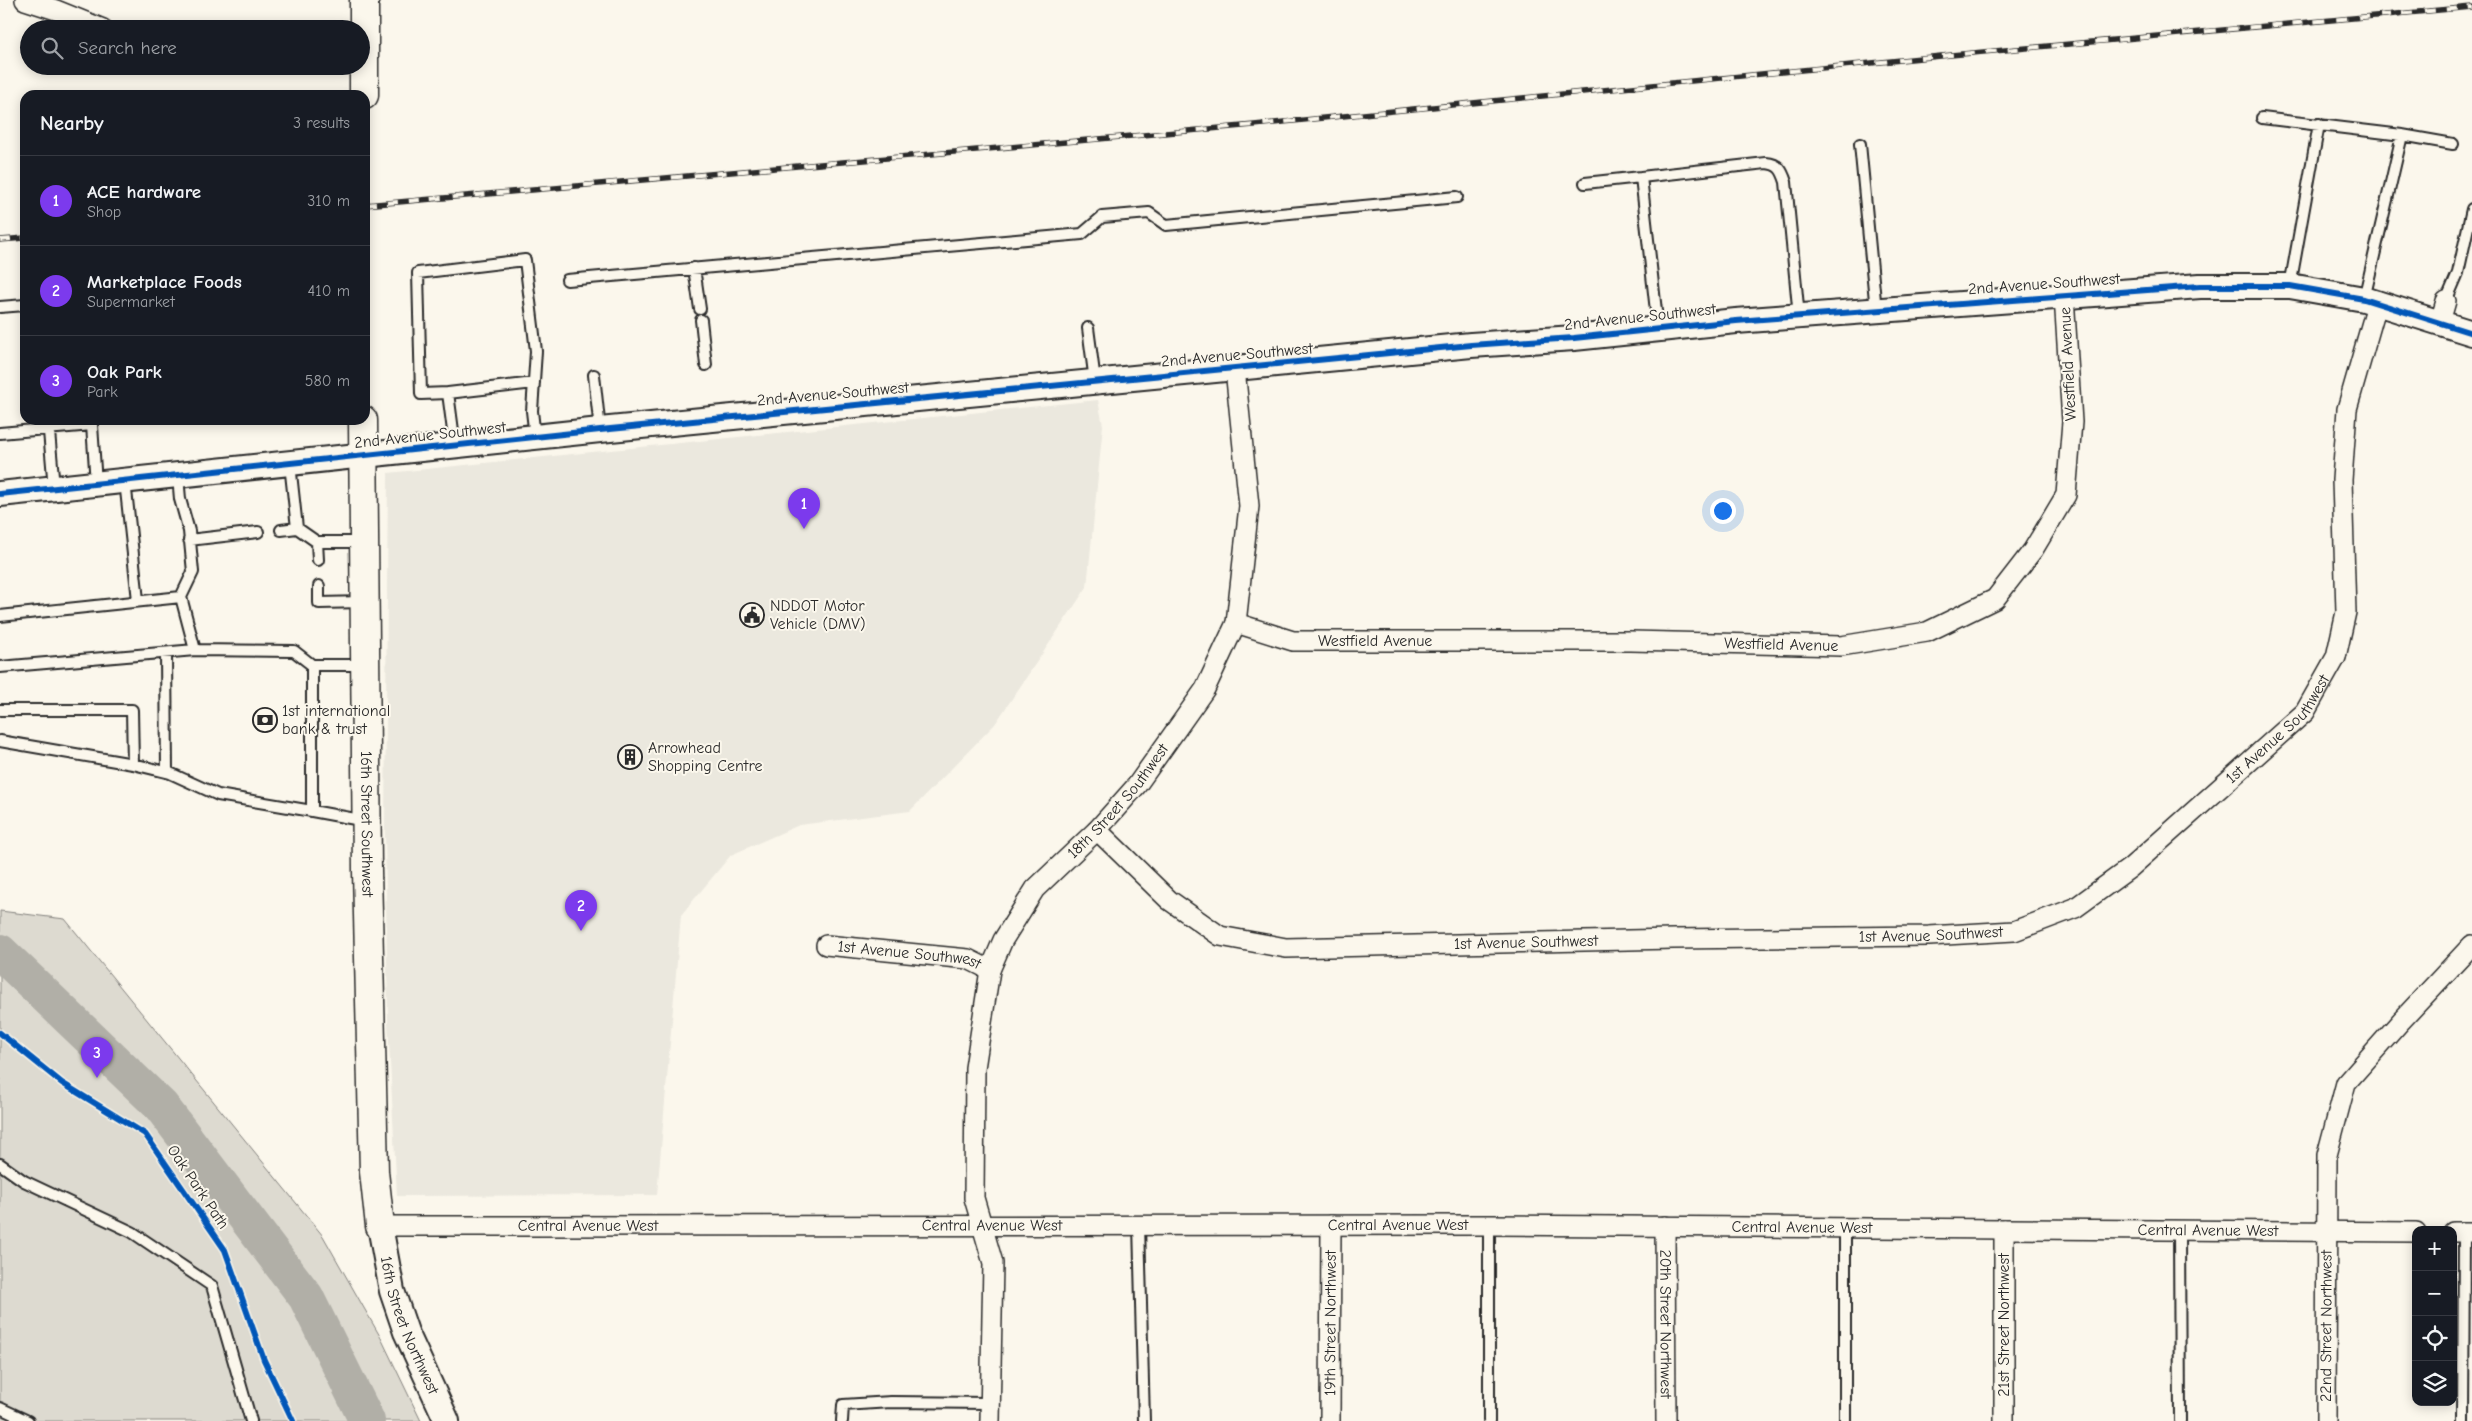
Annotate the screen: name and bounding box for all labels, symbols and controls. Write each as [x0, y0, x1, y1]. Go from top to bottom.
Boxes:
search box [20, 20, 370, 75]
icon: search [38, 34, 66, 62]
text: Search here [78, 37, 177, 59]
text: Nearby [40, 111, 104, 135]
text: 3 results [293, 114, 350, 132]
text: ACE hardware [87, 181, 201, 203]
text: 1 [53, 192, 59, 210]
text: 310 m [307, 192, 350, 210]
text: Shop [87, 203, 121, 221]
street label: 2nd Avenue Southwest [1967, 270, 2121, 298]
text: Marketplace Foods [87, 271, 242, 293]
text: 2 [52, 282, 60, 300]
text: 410 m [308, 282, 350, 300]
text: Supermarket [87, 293, 175, 311]
street label: 2nd Avenue Southwest [1563, 300, 1717, 334]
street label: Westfield Avenue [2056, 307, 2080, 421]
street label: 2nd Avenue Southwest [1160, 339, 1314, 371]
text: Oak Park [87, 361, 162, 383]
text: 3 [52, 372, 60, 390]
text: 580 m [305, 372, 350, 390]
street label: 2nd Avenue Southwest [756, 378, 910, 410]
text: Park [87, 383, 118, 401]
street label: 2nd Avenue Southwest [353, 418, 507, 452]
pin: 1 [788, 488, 820, 529]
your location [1710, 498, 1736, 524]
place label: NDDOT Motor Vehicle (DMV) [770, 597, 865, 633]
public building icon: NDDOT Motor Vehicle (DMV) [739, 602, 765, 628]
street label: Westfield Avenue [1318, 632, 1432, 650]
street label: Westfield Avenue [1724, 634, 1839, 655]
street label: 1st Avenue Southwest [2222, 671, 2333, 787]
place label: 1st international bank & trust [282, 702, 390, 738]
bank icon: 1st international bank & trust [252, 707, 278, 733]
place label: Arrowhead Shopping Centre [648, 739, 763, 775]
street label: 18th Street Southwest [1064, 740, 1173, 862]
building icon: Arrowhead Shopping Centre [617, 744, 643, 770]
street label: 16th Street Southwest [357, 751, 377, 898]
pin: 2 [565, 890, 597, 931]
street label: 1st Avenue Southwest [1859, 923, 2004, 946]
street label: 1st Avenue Southwest [1454, 932, 1599, 953]
street label: 1st Avenue Southwest [837, 937, 984, 973]
pin: 3 [81, 1037, 113, 1078]
street label: Oak Park Path [163, 1142, 233, 1232]
street label: Central Avenue West [922, 1216, 1063, 1235]
street label: Central Avenue West [1328, 1216, 1469, 1234]
street label: Central Avenue West [518, 1217, 659, 1235]
street label: Central Avenue West [1732, 1218, 1873, 1237]
street label: Central Avenue West [2138, 1221, 2279, 1240]
map controls [2412, 1226, 2457, 1406]
button: + [2412, 1226, 2457, 1271]
street label: 20th Street Northwest [1656, 1249, 1675, 1399]
street label: 19th Street Northwest [1321, 1250, 1340, 1396]
street label: 22nd Street Northwest [2317, 1250, 2336, 1402]
street label: 21st Street Northwest [1995, 1253, 2013, 1397]
street label: 16th Street Northwest [377, 1255, 443, 1398]
button: − [2412, 1271, 2457, 1316]
button: locate [2412, 1316, 2457, 1361]
button: layers [2412, 1361, 2457, 1406]

